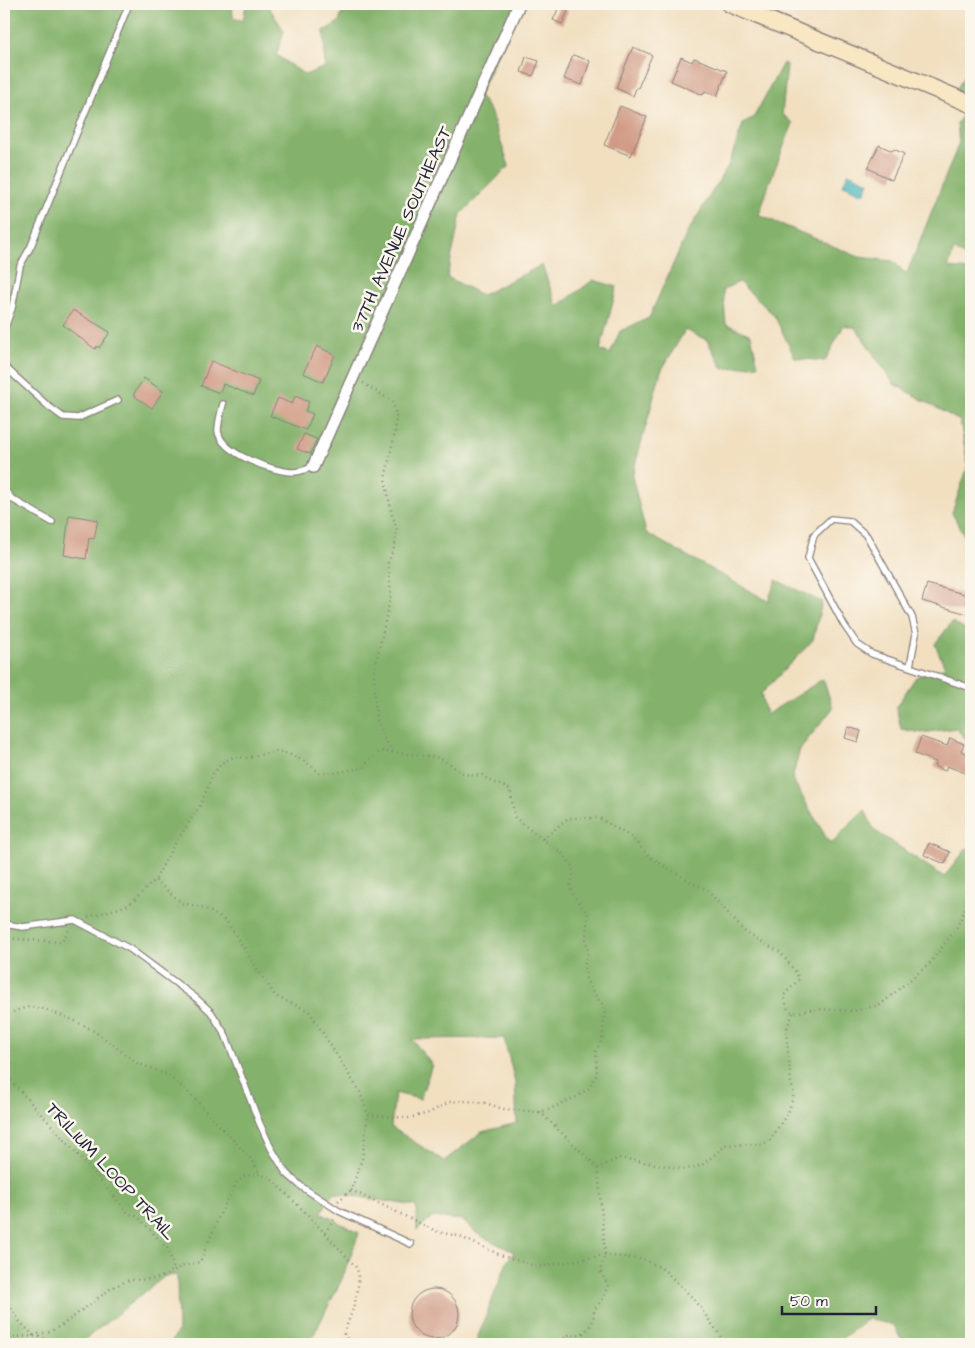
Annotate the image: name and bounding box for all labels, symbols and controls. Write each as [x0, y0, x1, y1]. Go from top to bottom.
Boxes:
street label: 37TH AVENUE SOUTHEAST [345, 122, 459, 336]
street label: TRILIUM LOOP TRAIL [40, 1097, 182, 1246]
scale bar [782, 1283, 876, 1315]
text: 50 m [790, 1291, 828, 1312]

